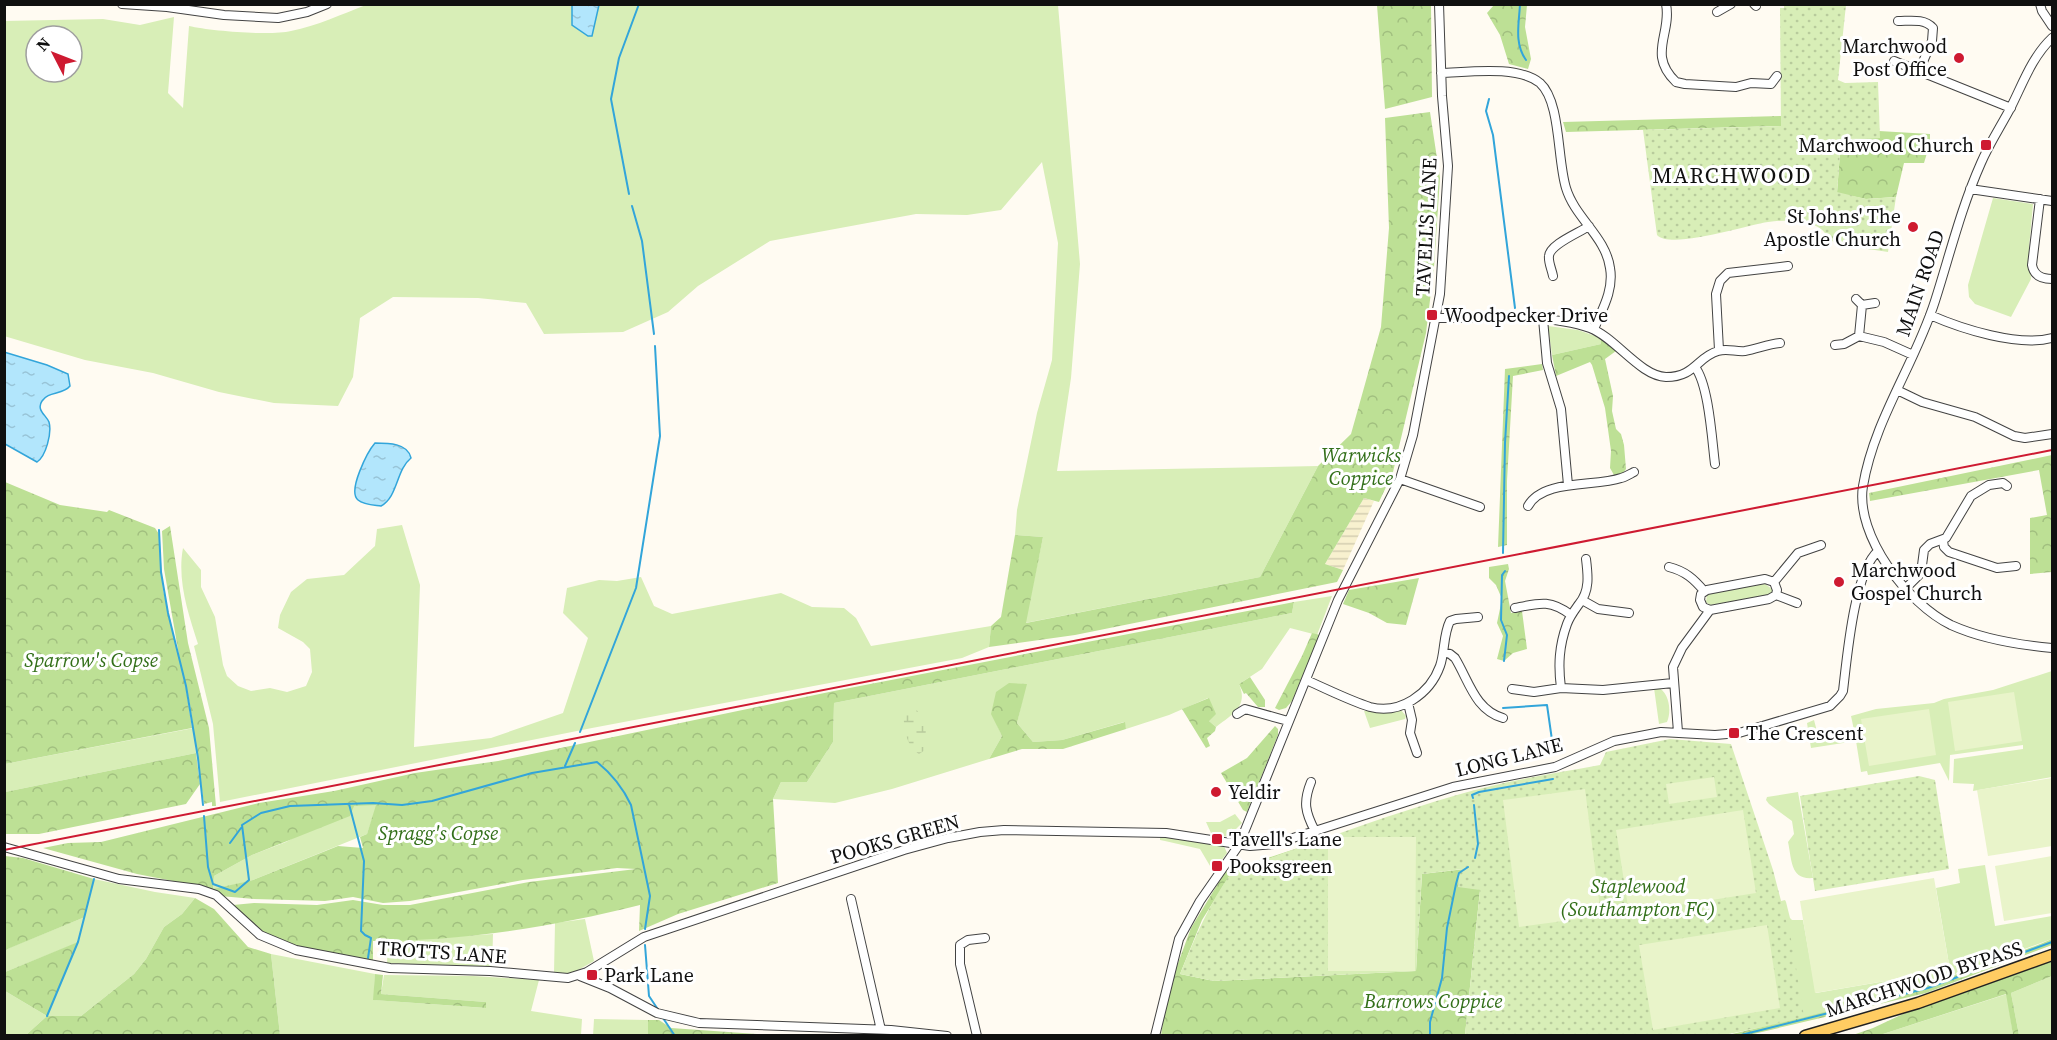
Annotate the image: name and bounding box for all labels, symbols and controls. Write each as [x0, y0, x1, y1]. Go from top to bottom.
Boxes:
north arrow [24, 24, 84, 84]
text: N [31, 32, 55, 56]
place label: Marchwood Post Office [1842, 32, 1948, 83]
marker: Marchwood Post Office [1952, 51, 1966, 65]
place label: Marchwood Church [1798, 131, 1974, 159]
marker: Marchwood Church [1979, 138, 1993, 152]
street label: TAVELL'S LANE [1408, 157, 1444, 297]
district label: MARCHWOOD [1652, 160, 1812, 190]
place label: St Johns' The Apostle Church [1764, 202, 1901, 253]
marker: St Johns' The Apostle Church [1906, 220, 1920, 234]
street label: MAIN ROAD [1889, 226, 1951, 340]
place label: Woodpecker Drive [1444, 301, 1608, 329]
marker: Woodpecker Drive [1425, 308, 1439, 322]
park label: Warwicks Coppice [1321, 441, 1402, 492]
place label: Marchwood Gospel Church [1851, 556, 1982, 607]
marker: Marchwood Gospel Church [1832, 575, 1846, 589]
park label: Sparrow's Copse [24, 646, 158, 674]
place label: The Crescent [1746, 719, 1864, 747]
marker: The Crescent [1727, 726, 1741, 740]
street label: LONG LANE [1453, 730, 1565, 784]
place label: Yeldir [1228, 778, 1281, 806]
marker: Yeldir [1209, 785, 1223, 799]
street label: POOKS GREEN [827, 807, 963, 871]
park label: Spragg's Copse [378, 819, 498, 847]
place label: Tavell's Lane [1229, 825, 1342, 853]
marker: Tavell's Lane [1210, 832, 1224, 846]
place label: Pooksgreen [1229, 852, 1333, 880]
marker: Pooksgreen [1210, 859, 1224, 873]
park label: Staplewood (Southampton FC) [1560, 872, 1716, 923]
street label: TROTTS LANE [376, 934, 508, 970]
street label: MARCHWOOD BYPASS [1822, 934, 2026, 1024]
place label: Park Lane [604, 961, 694, 989]
marker: Park Lane [585, 968, 599, 982]
park label: Barrows Coppice [1363, 987, 1502, 1015]

